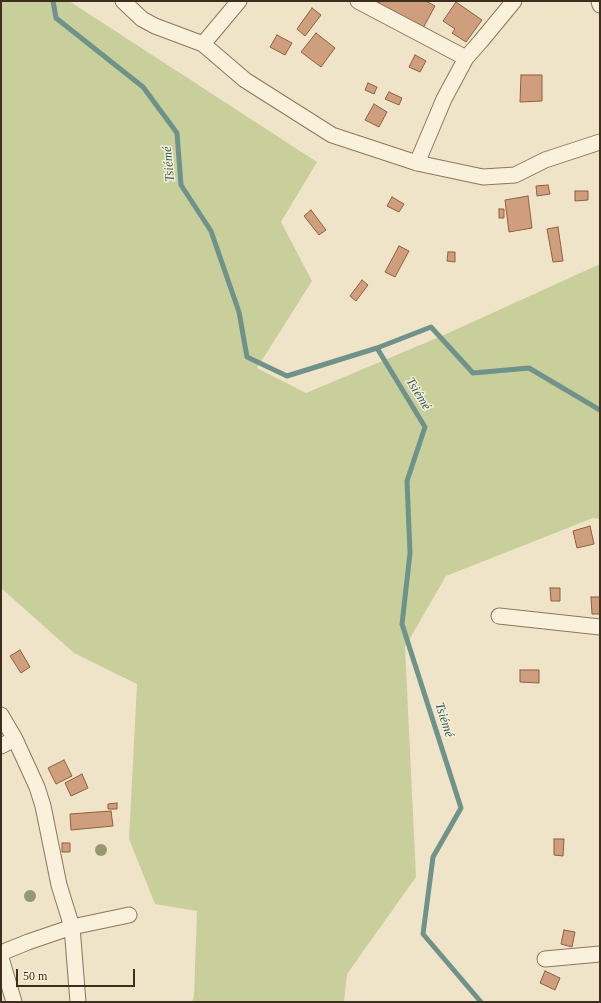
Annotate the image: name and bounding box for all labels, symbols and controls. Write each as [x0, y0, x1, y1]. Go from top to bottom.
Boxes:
water label: Tsiémé [160, 146, 178, 182]
water label: Tsiémé [402, 375, 434, 413]
water label: Tsiémé [431, 701, 457, 739]
scale bar [18, 961, 137, 987]
text: 50 m [23, 969, 47, 983]

